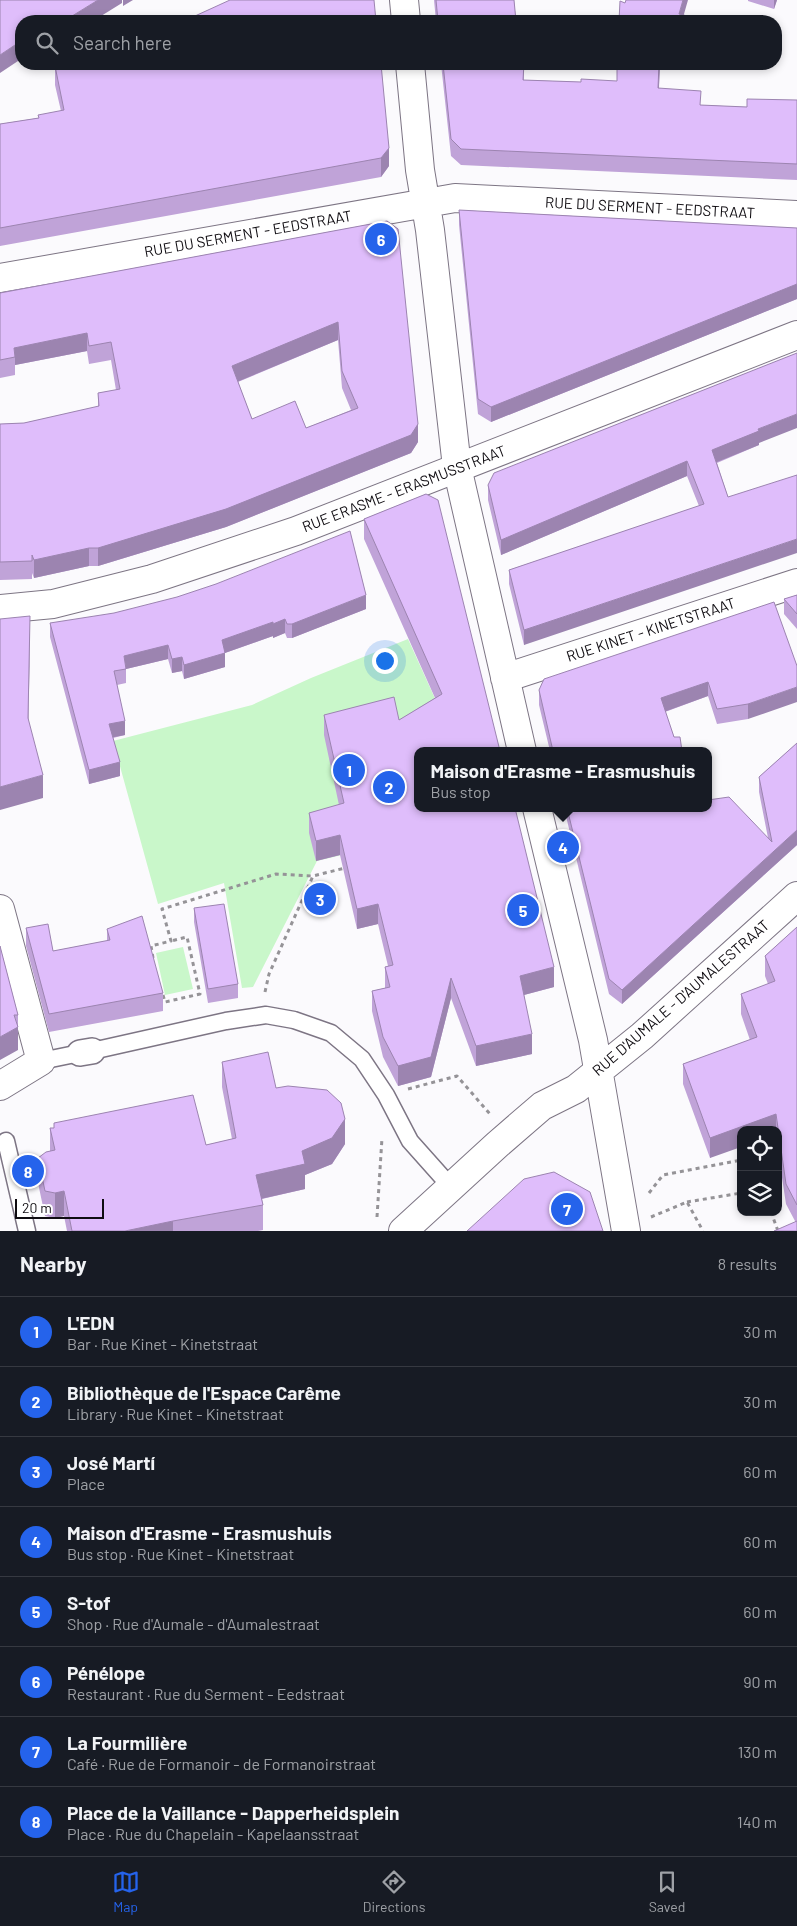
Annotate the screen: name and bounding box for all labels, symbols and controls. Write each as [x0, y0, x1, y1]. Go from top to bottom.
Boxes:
search box [15, 15, 782, 70]
icon: search [33, 29, 61, 57]
text: Search here [73, 31, 172, 54]
street label: RUE DU SERMENT - EEDSTRAAT [545, 193, 756, 221]
street label: RUE DU SERMENT - EEDSTRAAT [143, 206, 353, 260]
pin: 6 [365, 220, 397, 258]
street label: RUE ERASME - ERASMUSSTRAAT [299, 441, 508, 535]
street label: RUE KINET - KINETSTRAAT [564, 593, 737, 665]
your location [372, 648, 398, 674]
popup [414, 747, 712, 812]
pin: 1 [333, 751, 365, 789]
text: Maison d'Erasme - Erasmushuis [431, 759, 695, 782]
pin: 2 [373, 768, 405, 806]
text: Bus stop [431, 782, 491, 801]
pin: 4 [547, 828, 579, 866]
pin: 3 [304, 880, 336, 918]
pin: 5 [507, 891, 539, 929]
street label: RUE D'AUMALE - D'AUMALESTRAAT [588, 916, 772, 1079]
map controls [737, 1126, 782, 1216]
button: locate [737, 1126, 782, 1171]
pin: 8 [12, 1152, 44, 1190]
button: layers [737, 1171, 782, 1216]
pin: 7 [551, 1190, 583, 1228]
scale bar [15, 1196, 104, 1219]
text: 20 m [22, 1199, 52, 1216]
text: Nearby [20, 1251, 86, 1276]
text: 8 results [718, 1254, 777, 1273]
text: L'EDN [67, 1311, 115, 1334]
text: 1 [33, 1322, 39, 1341]
text: 30 m [743, 1322, 777, 1341]
text: Bar · Rue Kinet - Kinetstraat [67, 1334, 258, 1353]
text: Bibliothèque de l'Espace Carême [67, 1381, 341, 1404]
text: 2 [32, 1392, 40, 1411]
text: 30 m [743, 1392, 777, 1411]
text: Library · Rue Kinet - Kinetstraat [67, 1404, 284, 1423]
text: José Martí [67, 1451, 155, 1474]
text: 3 [32, 1462, 40, 1481]
text: 60 m [743, 1462, 777, 1481]
text: Place [67, 1474, 105, 1493]
text: Maison d'Erasme - Erasmushuis [67, 1521, 332, 1544]
text: 4 [31, 1532, 41, 1551]
text: 60 m [743, 1532, 777, 1551]
text: Bus stop · Rue Kinet - Kinetstraat [67, 1544, 294, 1563]
text: S-tof [67, 1591, 111, 1614]
text: 5 [32, 1602, 40, 1621]
text: 60 m [743, 1602, 777, 1621]
text: Shop · Rue d'Aumale - d'Aumalestraat [67, 1614, 320, 1633]
text: Pénélope [67, 1661, 145, 1684]
text: 6 [32, 1672, 40, 1691]
text: 90 m [743, 1672, 777, 1691]
text: Restaurant · Rue du Serment - Eedstraat [67, 1684, 345, 1703]
text: La Fourmilière [67, 1731, 187, 1754]
text: 7 [32, 1742, 40, 1761]
text: 130 m [738, 1742, 777, 1761]
text: Café · Rue de Formanoir - de Formanoirstraat [67, 1754, 376, 1773]
text: Place de la Vaillance - Dapperheidsplein [67, 1801, 399, 1824]
text: 8 [32, 1812, 40, 1831]
text: 140 m [737, 1812, 777, 1831]
text: Place · Rue du Chapelain - Kapelaansstraat [67, 1824, 359, 1843]
tab: Map [112, 1868, 140, 1915]
tab: Directions [363, 1868, 425, 1915]
tab: Saved [649, 1868, 685, 1915]

